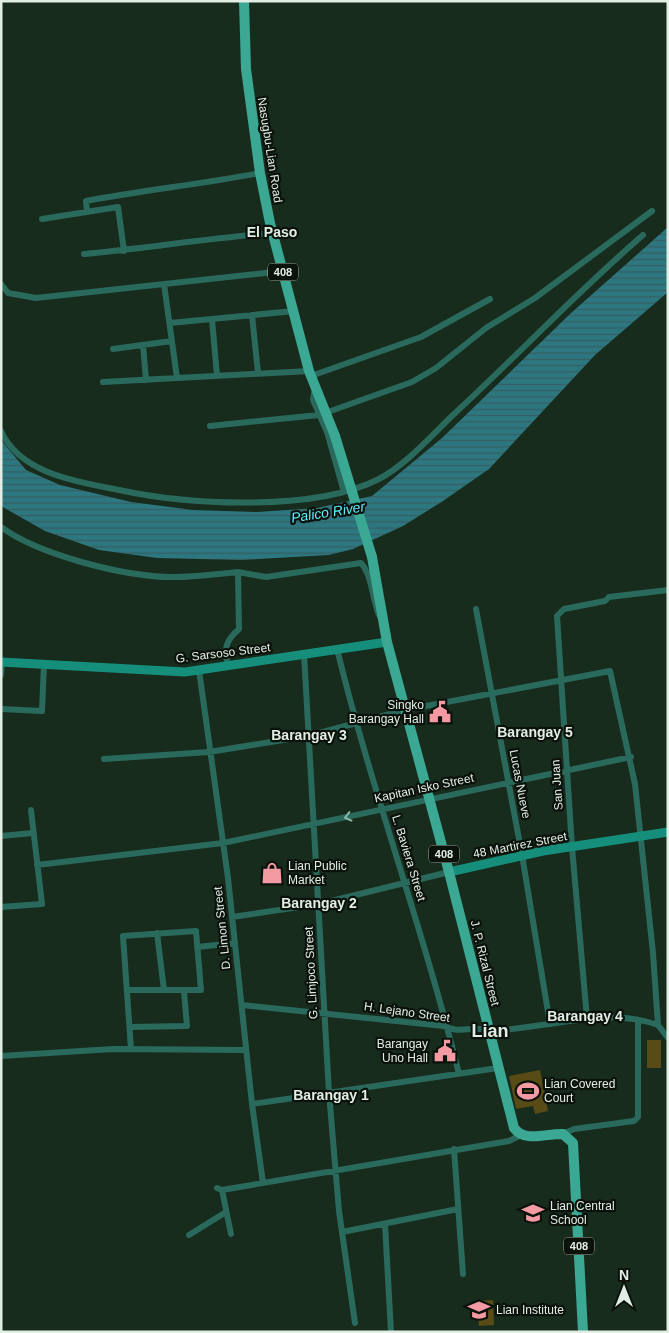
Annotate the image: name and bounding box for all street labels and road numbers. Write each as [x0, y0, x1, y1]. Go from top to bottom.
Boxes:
street label: Nasugbu-Lian Road [255, 96, 285, 204]
road number: 408 [268, 264, 298, 280]
street label: G. Sarsoso Street [175, 640, 272, 666]
street label: Lucas Nueve [506, 748, 534, 820]
street label: San Juan [548, 759, 566, 811]
street label: Kapitan Isko Street [373, 770, 476, 805]
street label: L. Baviera Street [389, 813, 429, 903]
street label: 48 Martirez Street [472, 829, 569, 861]
road number: 408 [429, 846, 459, 862]
street label: D. Limon Street [211, 885, 233, 970]
street label: J. P. Rizal Street [468, 919, 503, 1008]
street label: G. Limjoco Street [302, 926, 320, 1020]
street label: H. Lejano Street [363, 999, 452, 1025]
road number: 408 [564, 1238, 594, 1254]

